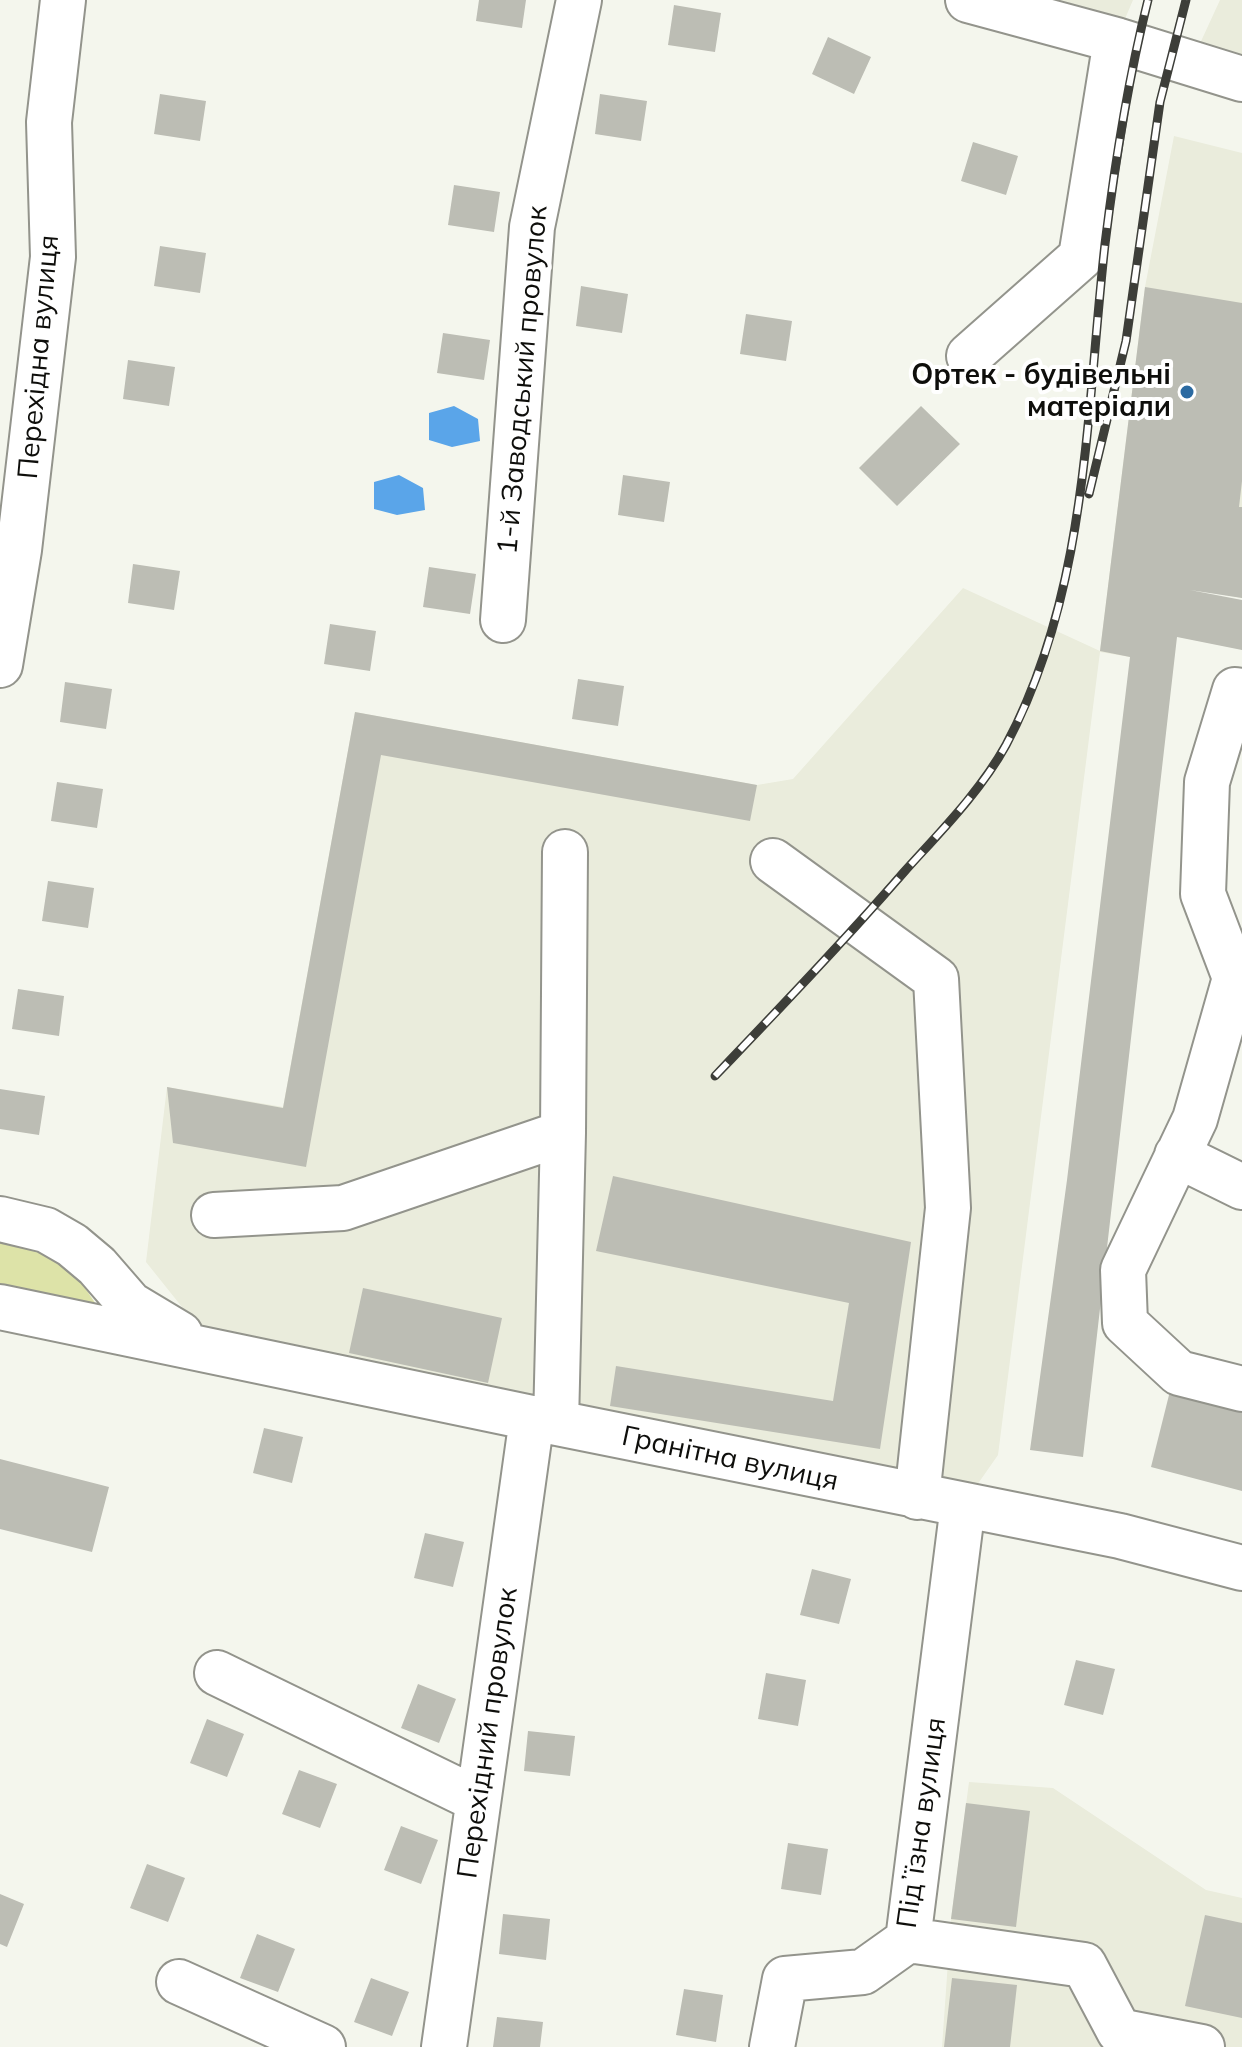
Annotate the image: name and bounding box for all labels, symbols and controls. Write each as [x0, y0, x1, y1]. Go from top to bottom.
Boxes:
street label: 1-й Заводський провулок [491, 204, 555, 556]
street label: Перехідна вулиця [12, 233, 66, 481]
place label: Ортек - будівельні матеріали [911, 359, 1171, 425]
marker: Ортек - будівельні матеріали [1178, 383, 1196, 401]
street label: Гранітна вулиця [619, 1420, 841, 1498]
street label: Перехідний провулок [451, 1585, 525, 1881]
street label: Підʼїзна вулиця [891, 1716, 953, 1930]

